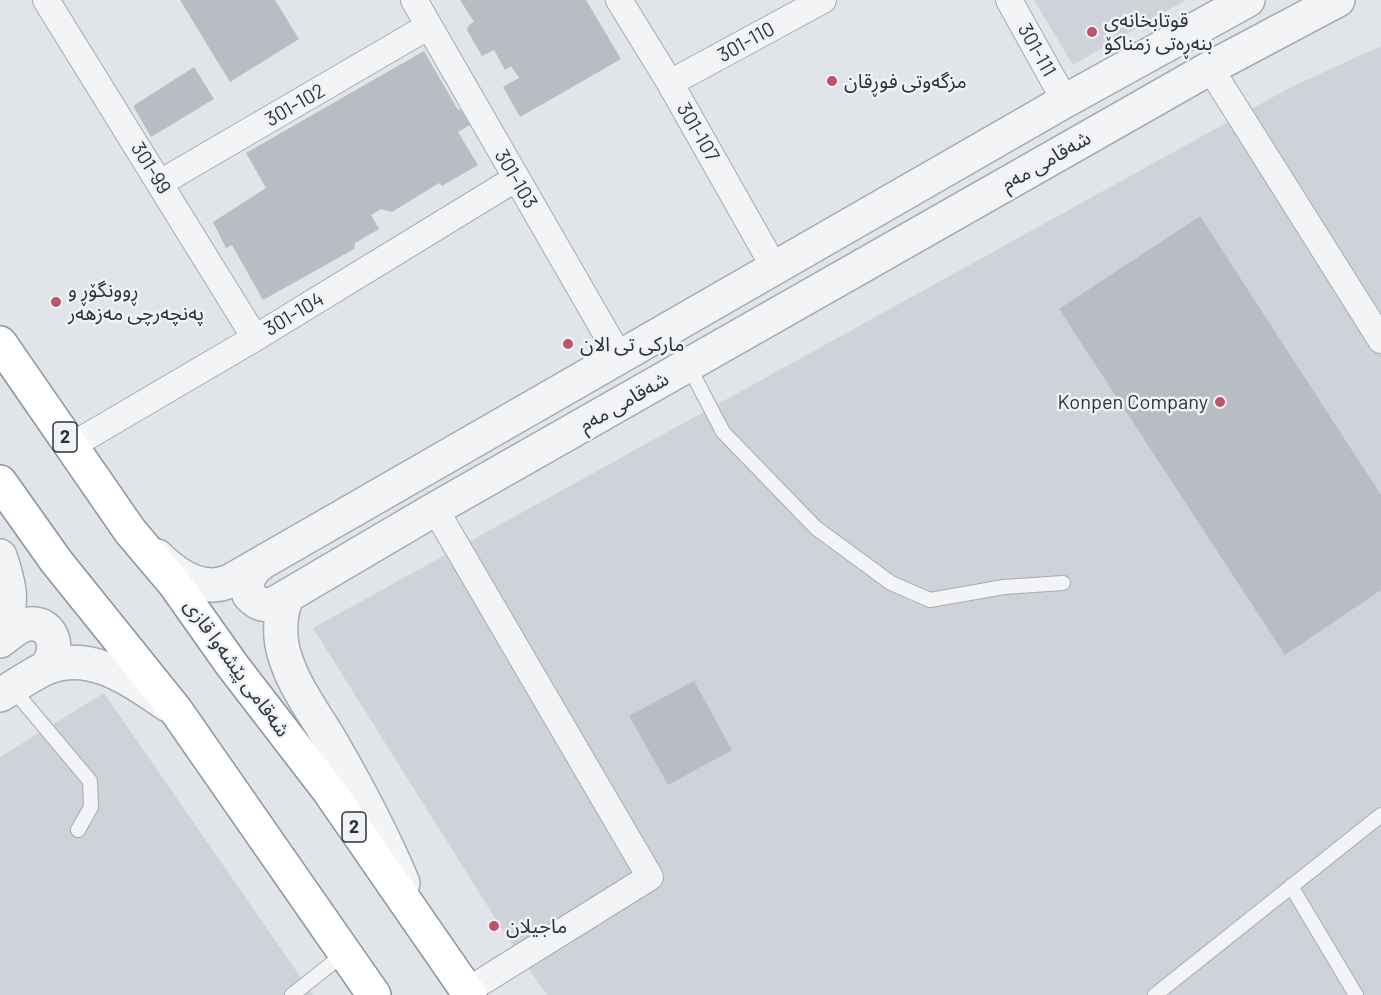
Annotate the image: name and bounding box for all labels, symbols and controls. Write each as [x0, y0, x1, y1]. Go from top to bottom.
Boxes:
place label: قوتابخانەی بنەڕەتی زمناکۆ [1104, 8, 1213, 55]
street label: 301-110 [713, 17, 779, 67]
street label: 301-111 [1013, 19, 1061, 81]
marker: قوتابخانەی بنەڕەتی زمناکۆ [1085, 25, 1099, 39]
place label: مزگەوتی فوڕقان [844, 69, 967, 93]
marker: مزگەوتی فوڕقان [825, 74, 839, 88]
street label: 301-102 [261, 78, 329, 132]
street label: 301-107 [672, 98, 724, 166]
street label: شەقامی مەم [997, 126, 1095, 196]
street label: 301-99 [126, 138, 176, 198]
street label: 301-103 [489, 145, 543, 213]
place label: ڕوونگۆڕ و پەنچەرچی مەزهەر [68, 278, 204, 325]
street label: 301-104 [260, 287, 328, 341]
marker: ڕوونگۆڕ و پەنچەرچی مەزهەر [49, 295, 63, 309]
place label: مارکی تی الان [580, 332, 685, 356]
marker: مارکی تی الان [561, 337, 575, 351]
street label: شەقامی مەم [575, 367, 673, 437]
place label: Konpen Company [1057, 390, 1208, 414]
marker: Konpen Company [1213, 395, 1227, 409]
road number: 2 [53, 422, 77, 452]
street label: شەقامی پێشەوا قازی [179, 594, 295, 742]
road number: 2 [342, 812, 366, 842]
place label: ماجیلان [506, 914, 567, 938]
marker: ماجیلان [487, 919, 501, 933]

